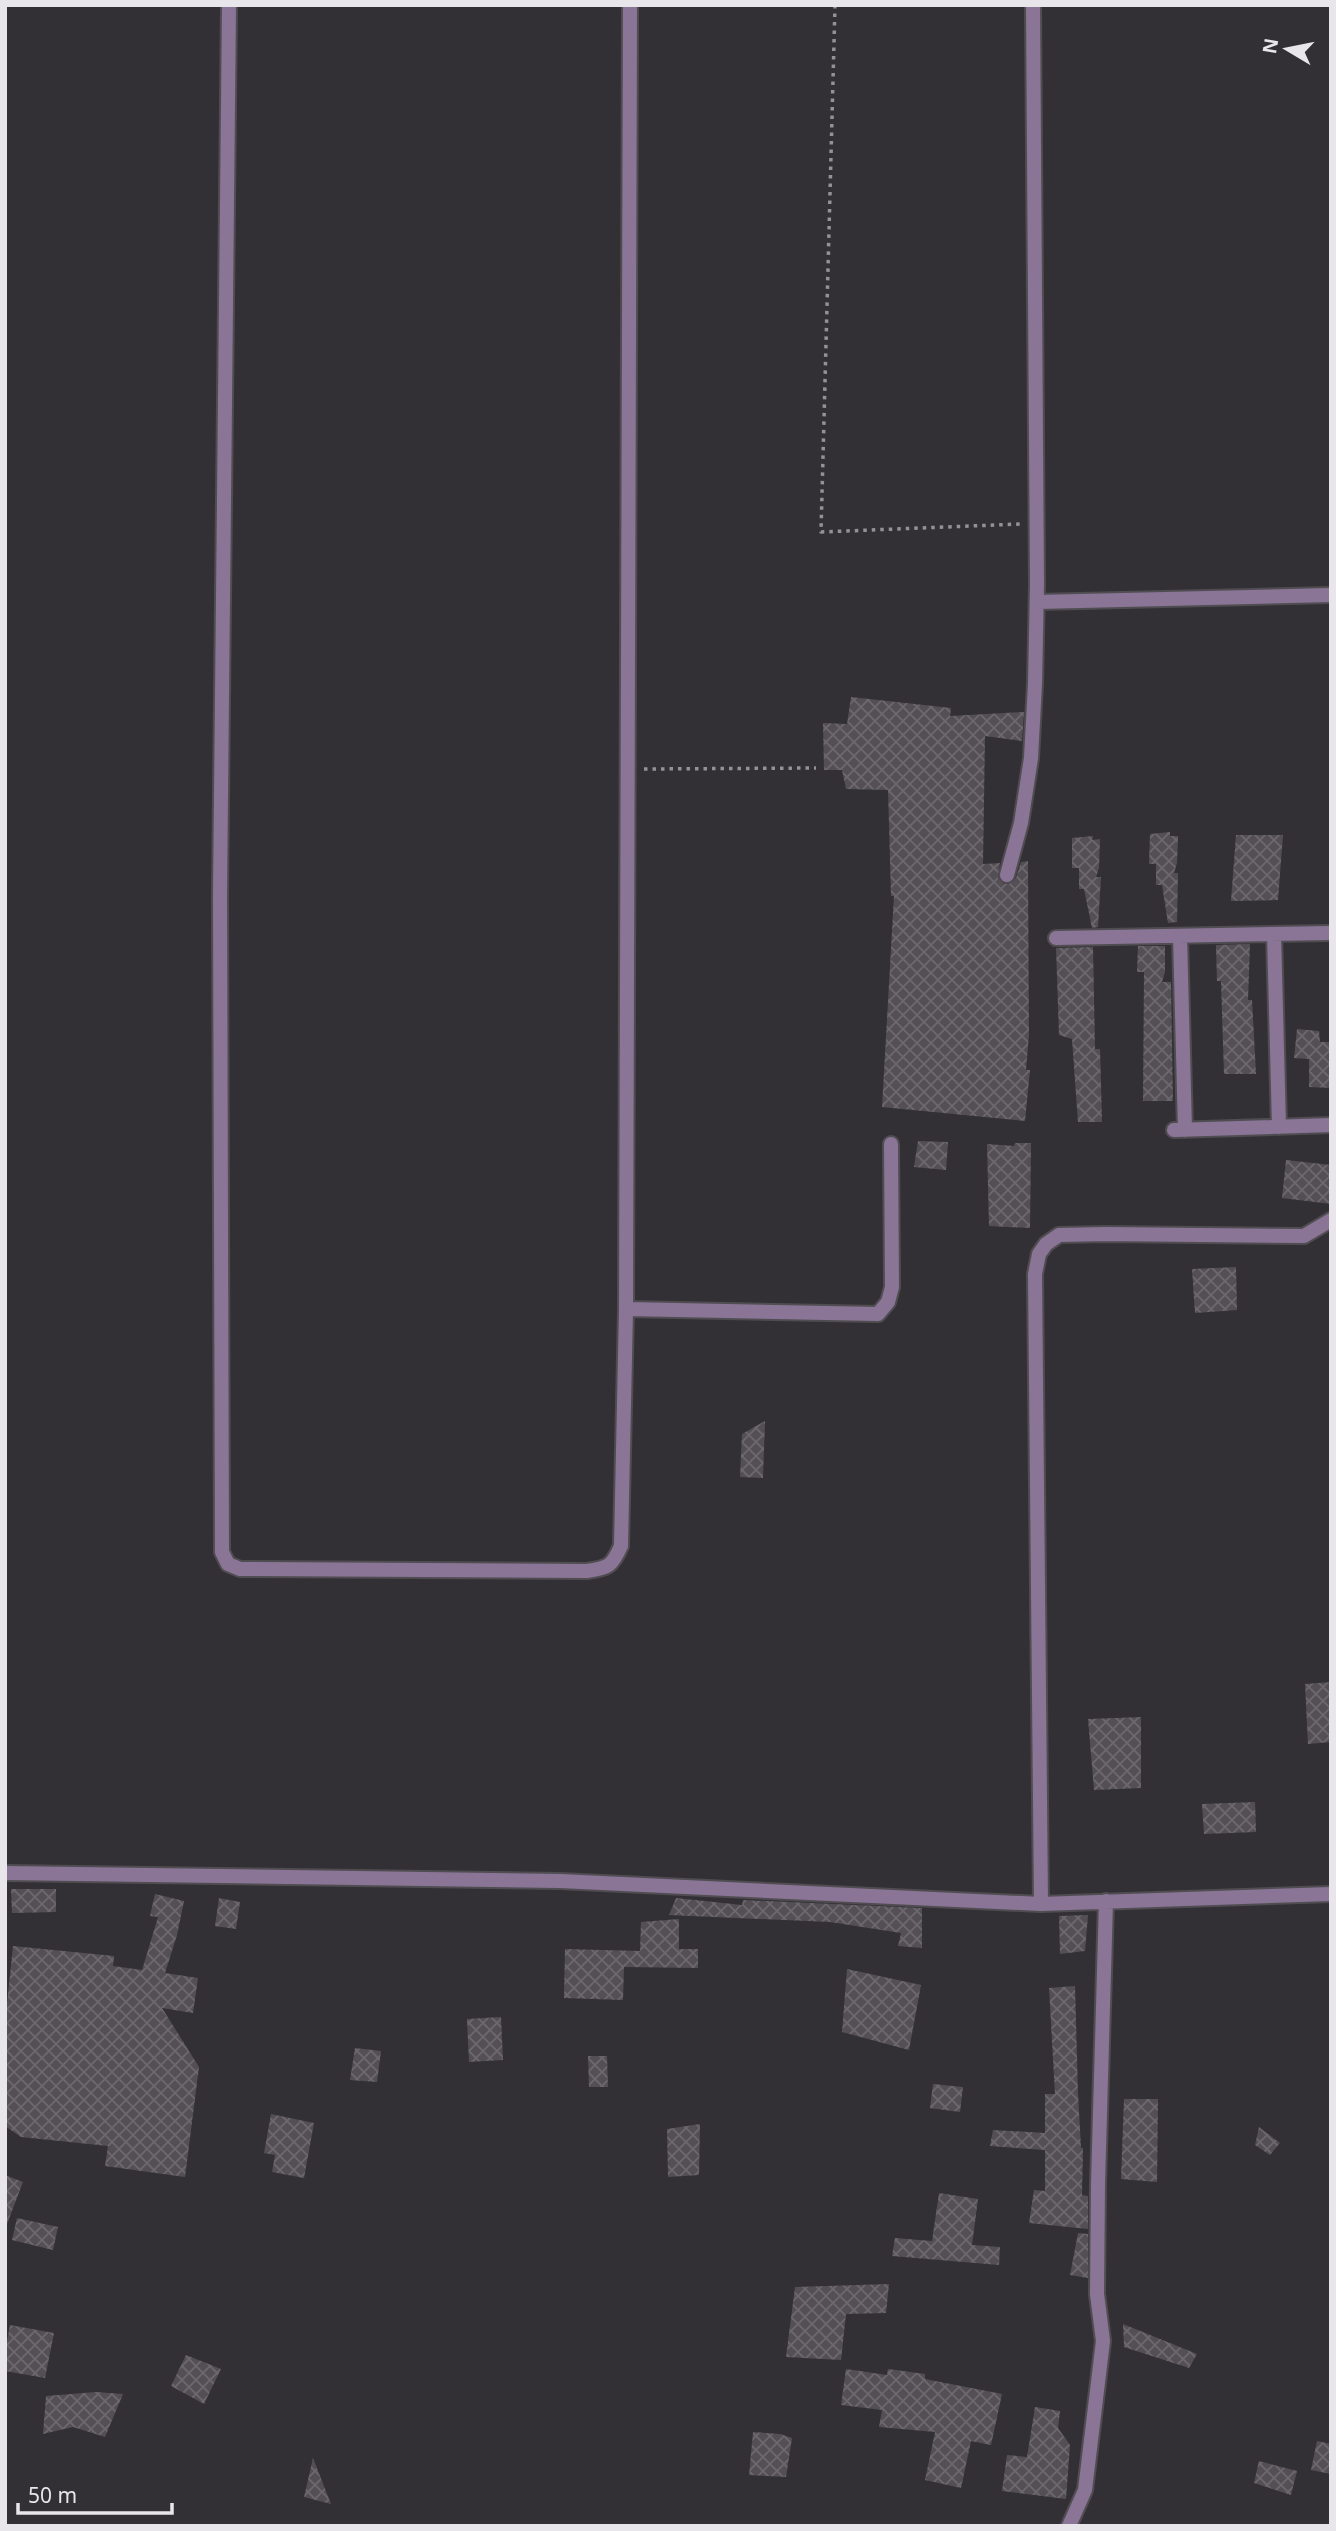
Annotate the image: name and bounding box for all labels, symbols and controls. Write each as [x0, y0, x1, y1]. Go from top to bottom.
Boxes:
north arrow [1252, 14, 1322, 84]
text: N [1256, 36, 1284, 56]
scale bar [18, 2472, 172, 2516]
text: 50 m [28, 2481, 77, 2509]

